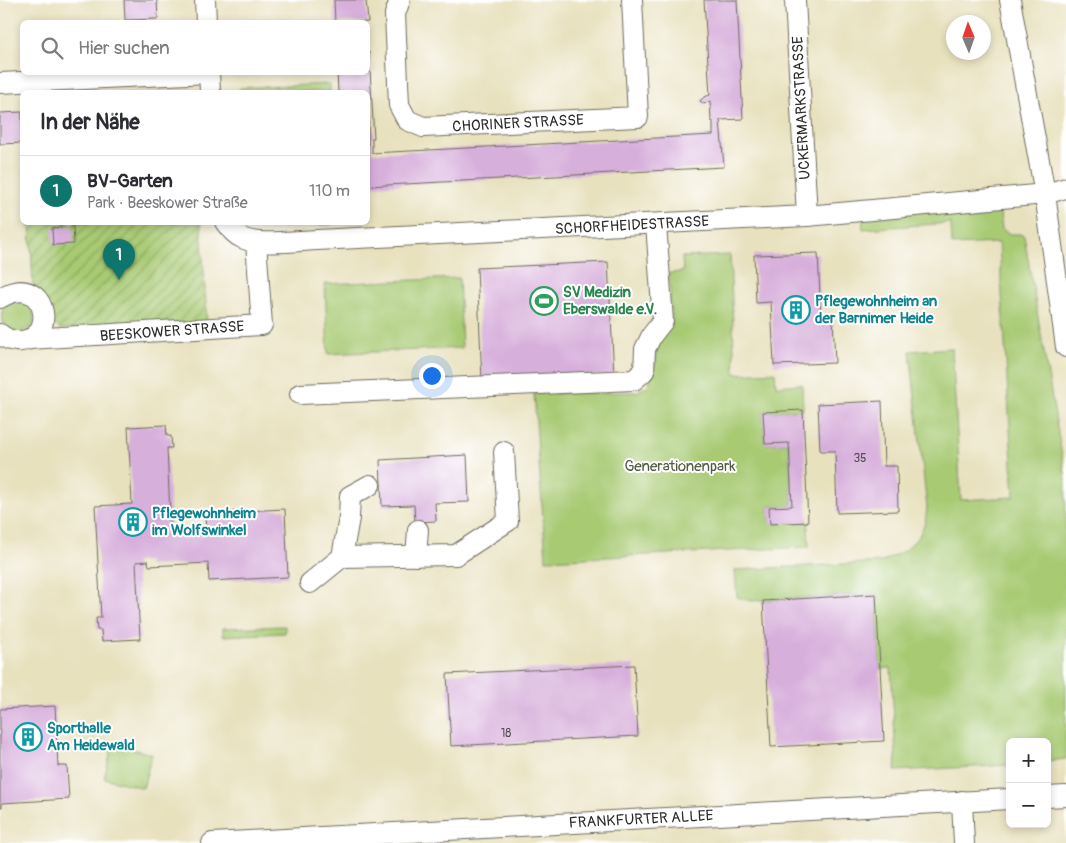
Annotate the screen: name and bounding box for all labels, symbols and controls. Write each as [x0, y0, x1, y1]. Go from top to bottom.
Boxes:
north arrow [946, 15, 991, 60]
search box [20, 20, 370, 75]
icon: search [38, 34, 66, 62]
street label: UCKERMARKSTRASSE [788, 35, 815, 180]
text: Hier suchen [78, 36, 170, 60]
text: In der Nähe [40, 109, 140, 136]
street label: CHORINER STRASSE [452, 111, 585, 136]
text: BV-Garten [87, 169, 173, 193]
text: 1 [53, 181, 59, 201]
text: 110 m [309, 181, 350, 201]
text: Park · Beeskower Straße [87, 193, 248, 213]
street label: SCHORFHEIDESTRASSE [555, 212, 710, 239]
pin: 1 [103, 239, 135, 280]
place label: SV Medizin Eberswalde e.V. [563, 283, 657, 319]
sports icon: SV Medizin Eberswalde e.V. [529, 286, 559, 316]
place label: Pflegewohnheim an der Barnimer Heide [815, 292, 938, 328]
building icon: Pflegewohnheim an der Barnimer Heide [781, 295, 811, 325]
street label: BEESKOWER STRASSE [99, 317, 245, 346]
your location [419, 363, 445, 389]
house number: 35 [853, 451, 867, 466]
park label: Generationenpark [624, 457, 736, 476]
place label: Pflegewohnheim im Wolfswinkel [152, 504, 256, 540]
building icon: Pflegewohnheim im Wolfswinkel [118, 507, 148, 537]
place label: Sporthalle Am Heidewald [47, 719, 135, 755]
building icon: Sporthalle Am Heidewald [13, 722, 43, 752]
house number: 18 [501, 726, 511, 741]
map controls [1006, 738, 1051, 828]
button: + [1006, 738, 1051, 783]
button: − [1006, 783, 1051, 828]
street label: FRANKFURTER ALLEE [568, 806, 714, 833]

